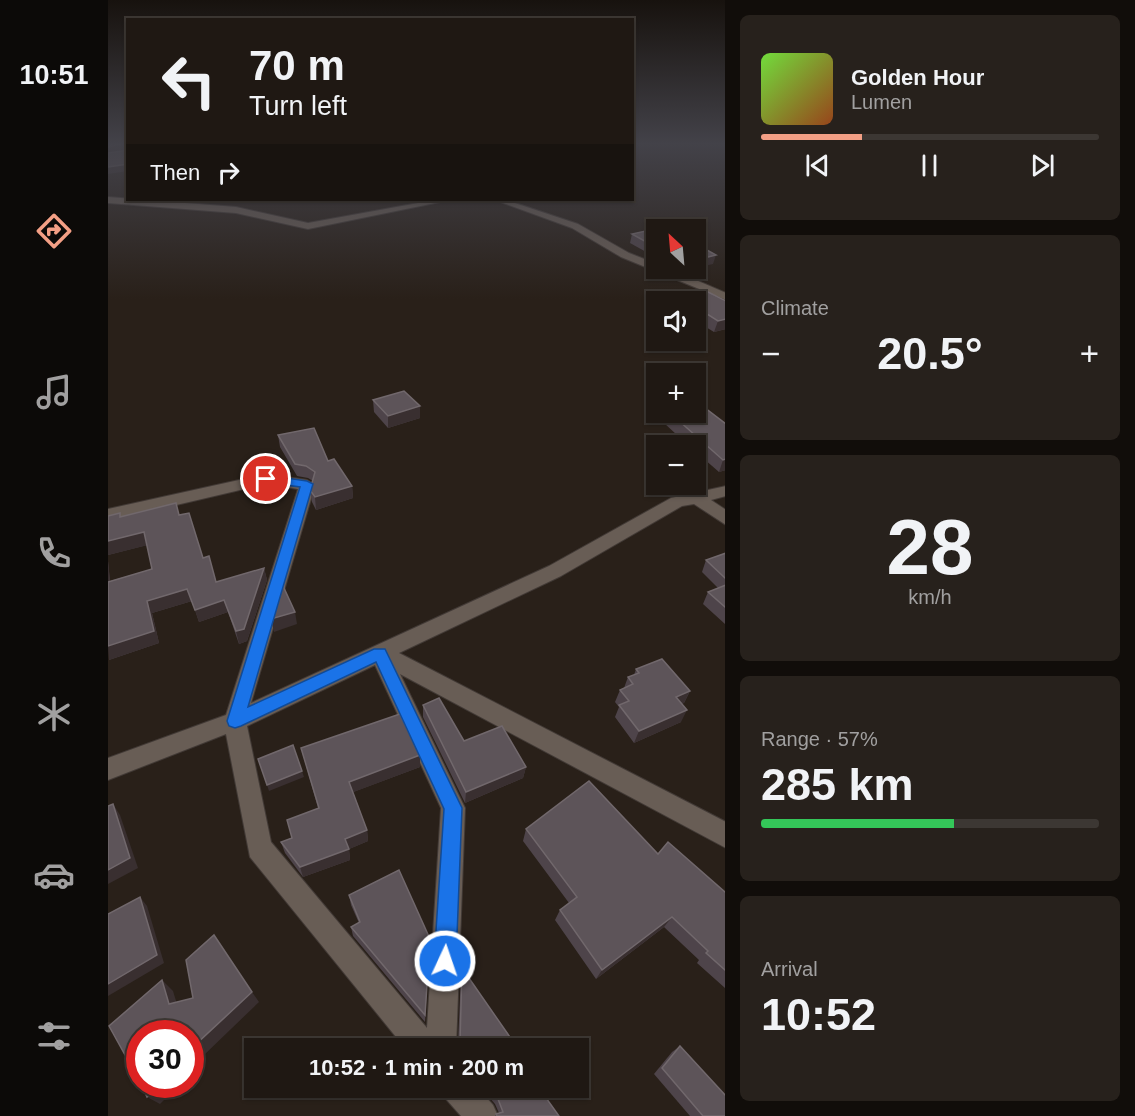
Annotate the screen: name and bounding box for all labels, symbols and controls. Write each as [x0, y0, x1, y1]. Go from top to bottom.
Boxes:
icon: left [150, 42, 228, 120]
text: 70 m [249, 42, 345, 89]
text: 10:51 [19, 60, 89, 90]
text: Golden Hour [851, 65, 984, 90]
text: Turn left [249, 91, 347, 121]
text: Lumen [851, 91, 912, 113]
icon: previous [801, 149, 834, 182]
icon: pause [913, 149, 946, 182]
icon: next [1026, 149, 1059, 182]
icon: right [212, 156, 245, 189]
text: Then [150, 160, 200, 185]
icon: directions [33, 210, 75, 252]
north arrow [646, 219, 706, 279]
map controls [646, 219, 706, 495]
button: sound [646, 291, 706, 351]
text: Climate [761, 297, 829, 319]
text: 20.5° [877, 328, 983, 379]
text: − [761, 335, 780, 372]
text: + [1080, 335, 1099, 372]
button: + [646, 363, 706, 423]
icon: music [33, 371, 75, 413]
button: − [646, 435, 706, 495]
pin [240, 453, 291, 504]
icon: arrive [249, 462, 282, 495]
text: 28 [887, 503, 973, 591]
icon: phone [33, 532, 75, 574]
text: km/h [908, 586, 952, 608]
icon: climate [33, 693, 75, 735]
text: Range · 57% [761, 728, 878, 750]
text: 285 km [761, 759, 914, 810]
icon: car [33, 854, 75, 896]
position arrow [413, 929, 477, 993]
text: Arrival [761, 958, 818, 980]
text: 10:52 [761, 989, 876, 1040]
icon: filters [33, 1015, 75, 1057]
speed limit sign: 30 [126, 1020, 204, 1098]
text: 10:52 · 1 min · 200 m [309, 1055, 524, 1080]

